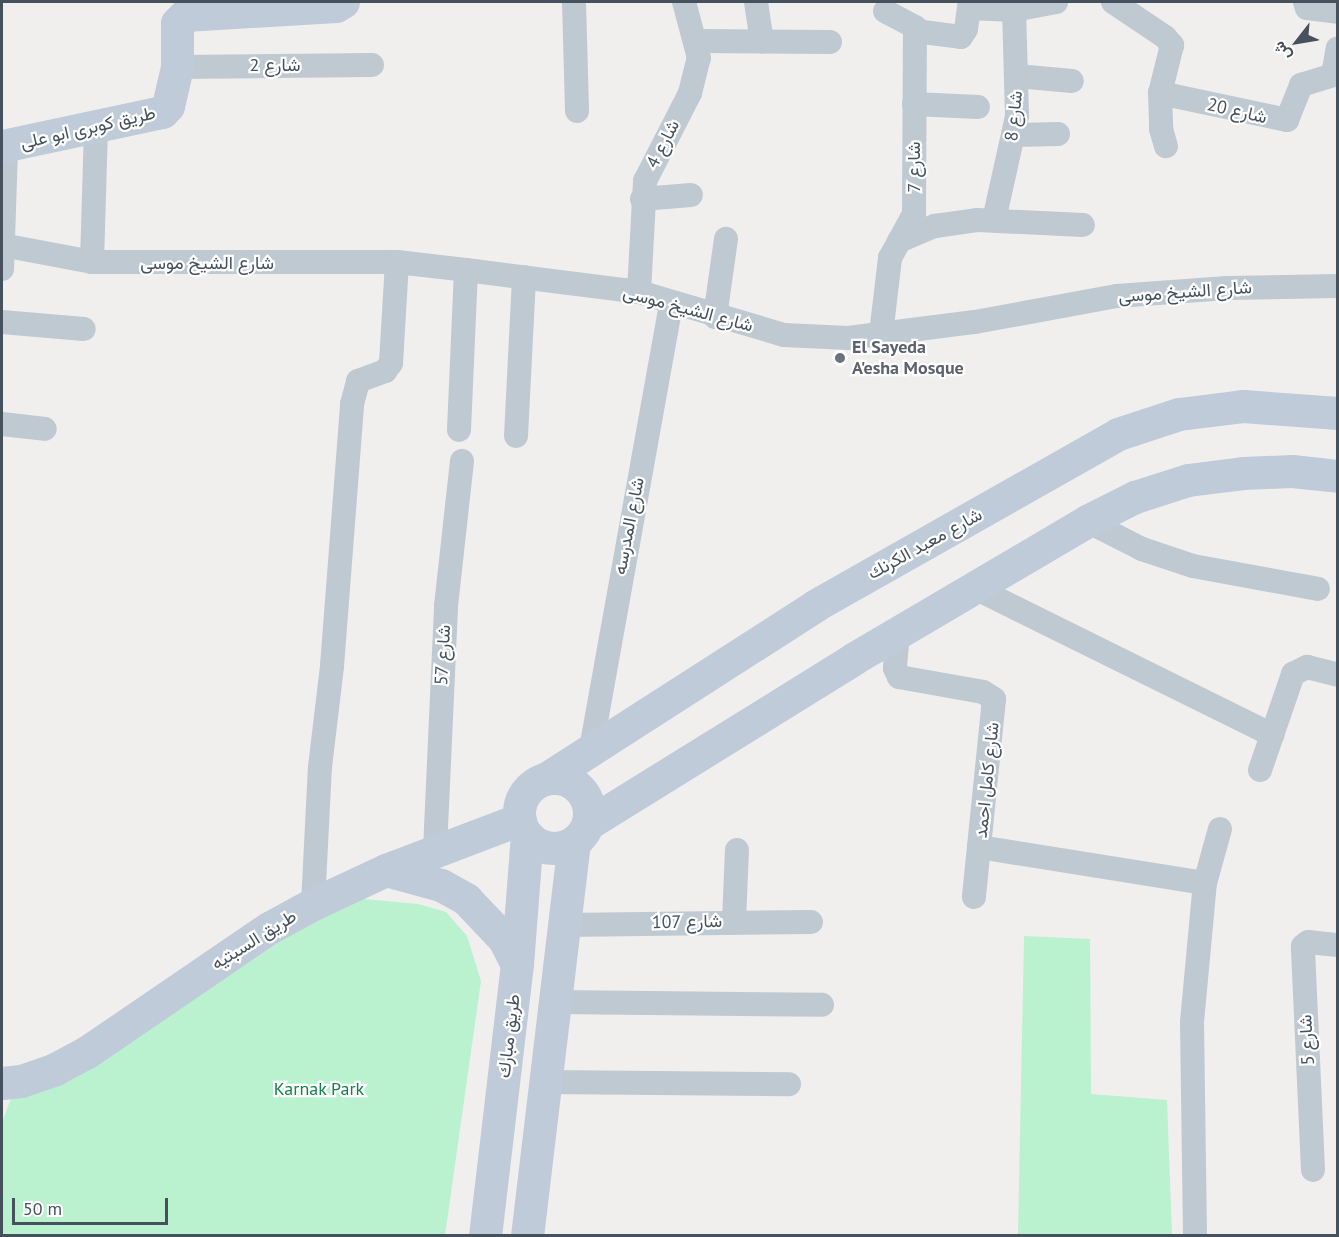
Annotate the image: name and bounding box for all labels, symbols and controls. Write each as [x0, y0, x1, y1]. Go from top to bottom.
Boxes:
north arrow [1267, 12, 1327, 72]
text: ش [1268, 38, 1295, 65]
street label: شارع 2 [250, 54, 300, 76]
street label: شارع 8 [1001, 90, 1027, 142]
street label: شارع 20 [1205, 94, 1269, 128]
street label: طريق كوبرى ابو على [18, 102, 158, 154]
street label: شارع 4 [642, 116, 684, 172]
street label: شارع 7 [903, 142, 925, 192]
street label: شارع الشيخ موسى [140, 252, 274, 274]
street label: شارع الشيخ موسى [1118, 277, 1252, 307]
street label: شارع الشيخ موسى [621, 281, 755, 337]
place label: El Sayeda A'esha Mosque [852, 337, 964, 380]
marker: El Sayeda A'esha Mosque [833, 351, 847, 365]
street label: شارع المدرسه [609, 476, 649, 576]
street label: شارع معبد الكرنك [864, 504, 986, 584]
street label: شارع 57 [431, 624, 455, 686]
street label: شارع كامل احمد [970, 721, 1004, 839]
street label: طريق السبتيه [208, 905, 300, 975]
street label: شارع 107 [652, 911, 722, 933]
street label: طريق مبارك [493, 993, 525, 1079]
street label: شارع 5 [1295, 1014, 1319, 1066]
park label: Karnak Park [274, 1078, 364, 1100]
scale bar [15, 1186, 171, 1224]
text: 50 m [23, 1197, 62, 1220]

